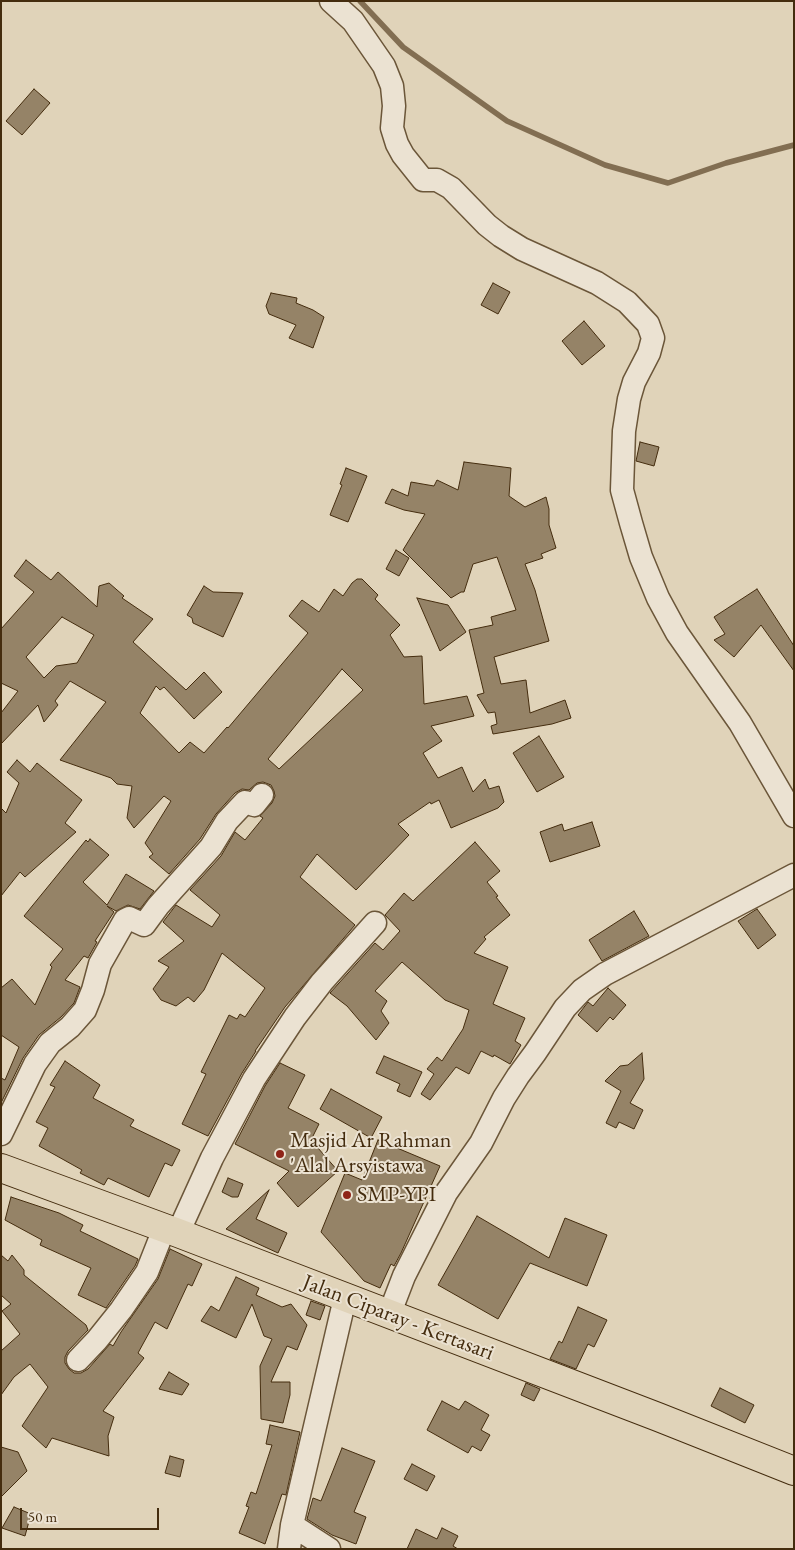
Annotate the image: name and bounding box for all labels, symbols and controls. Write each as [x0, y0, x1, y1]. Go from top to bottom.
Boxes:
place label: Masjid Ar Rahman 'Alal Arsyistawa [290, 1128, 451, 1180]
marker: Masjid Ar Rahman 'Alal Arsyistawa [274, 1148, 286, 1160]
place label: SMP-YPI [357, 1182, 436, 1208]
marker: SMP-YPI [341, 1189, 353, 1201]
street label: Jalan Ciparay - Kertasari [299, 1269, 497, 1367]
scale bar [22, 1498, 161, 1530]
text: 50 m [28, 1507, 57, 1526]

